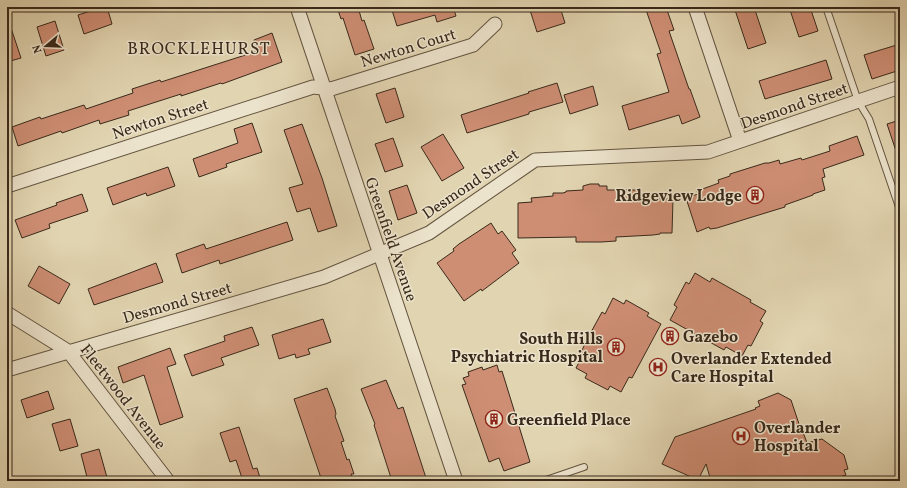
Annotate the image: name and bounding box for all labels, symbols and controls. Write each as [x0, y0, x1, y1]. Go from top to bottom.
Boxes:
street label: Newton Court [358, 24, 459, 74]
north arrow [26, 26, 66, 66]
district label: BROCKLEHURST [127, 38, 271, 61]
text: N [30, 43, 46, 55]
street label: Desmond Street [738, 78, 852, 136]
street label: Newton Street [110, 94, 212, 146]
street label: Desmond Street [418, 144, 524, 225]
street label: Greenfield Avenue [359, 175, 422, 305]
building icon: Ridgeview Lodge [745, 185, 765, 205]
place label: Ridgeview Lodge [615, 186, 742, 208]
street label: Desmond Street [120, 278, 235, 330]
building icon: Gazebo [660, 326, 680, 346]
place label: Gazebo [683, 327, 738, 349]
place label: South Hills Psychiatric Hospital [451, 329, 604, 369]
building icon: South Hills Psychiatric Hospital [606, 337, 626, 357]
street label: Fleetwood Avenue [74, 340, 171, 455]
place label: Overlander Extended Care Hospital [671, 349, 832, 389]
hospital icon: Overlander Extended Care Hospital [648, 357, 668, 377]
building icon: Greenfield Place [484, 409, 504, 429]
place label: Greenfield Place [507, 410, 631, 432]
place label: Overlander Hospital [754, 418, 841, 458]
hospital icon: Overlander Hospital [731, 426, 751, 446]

